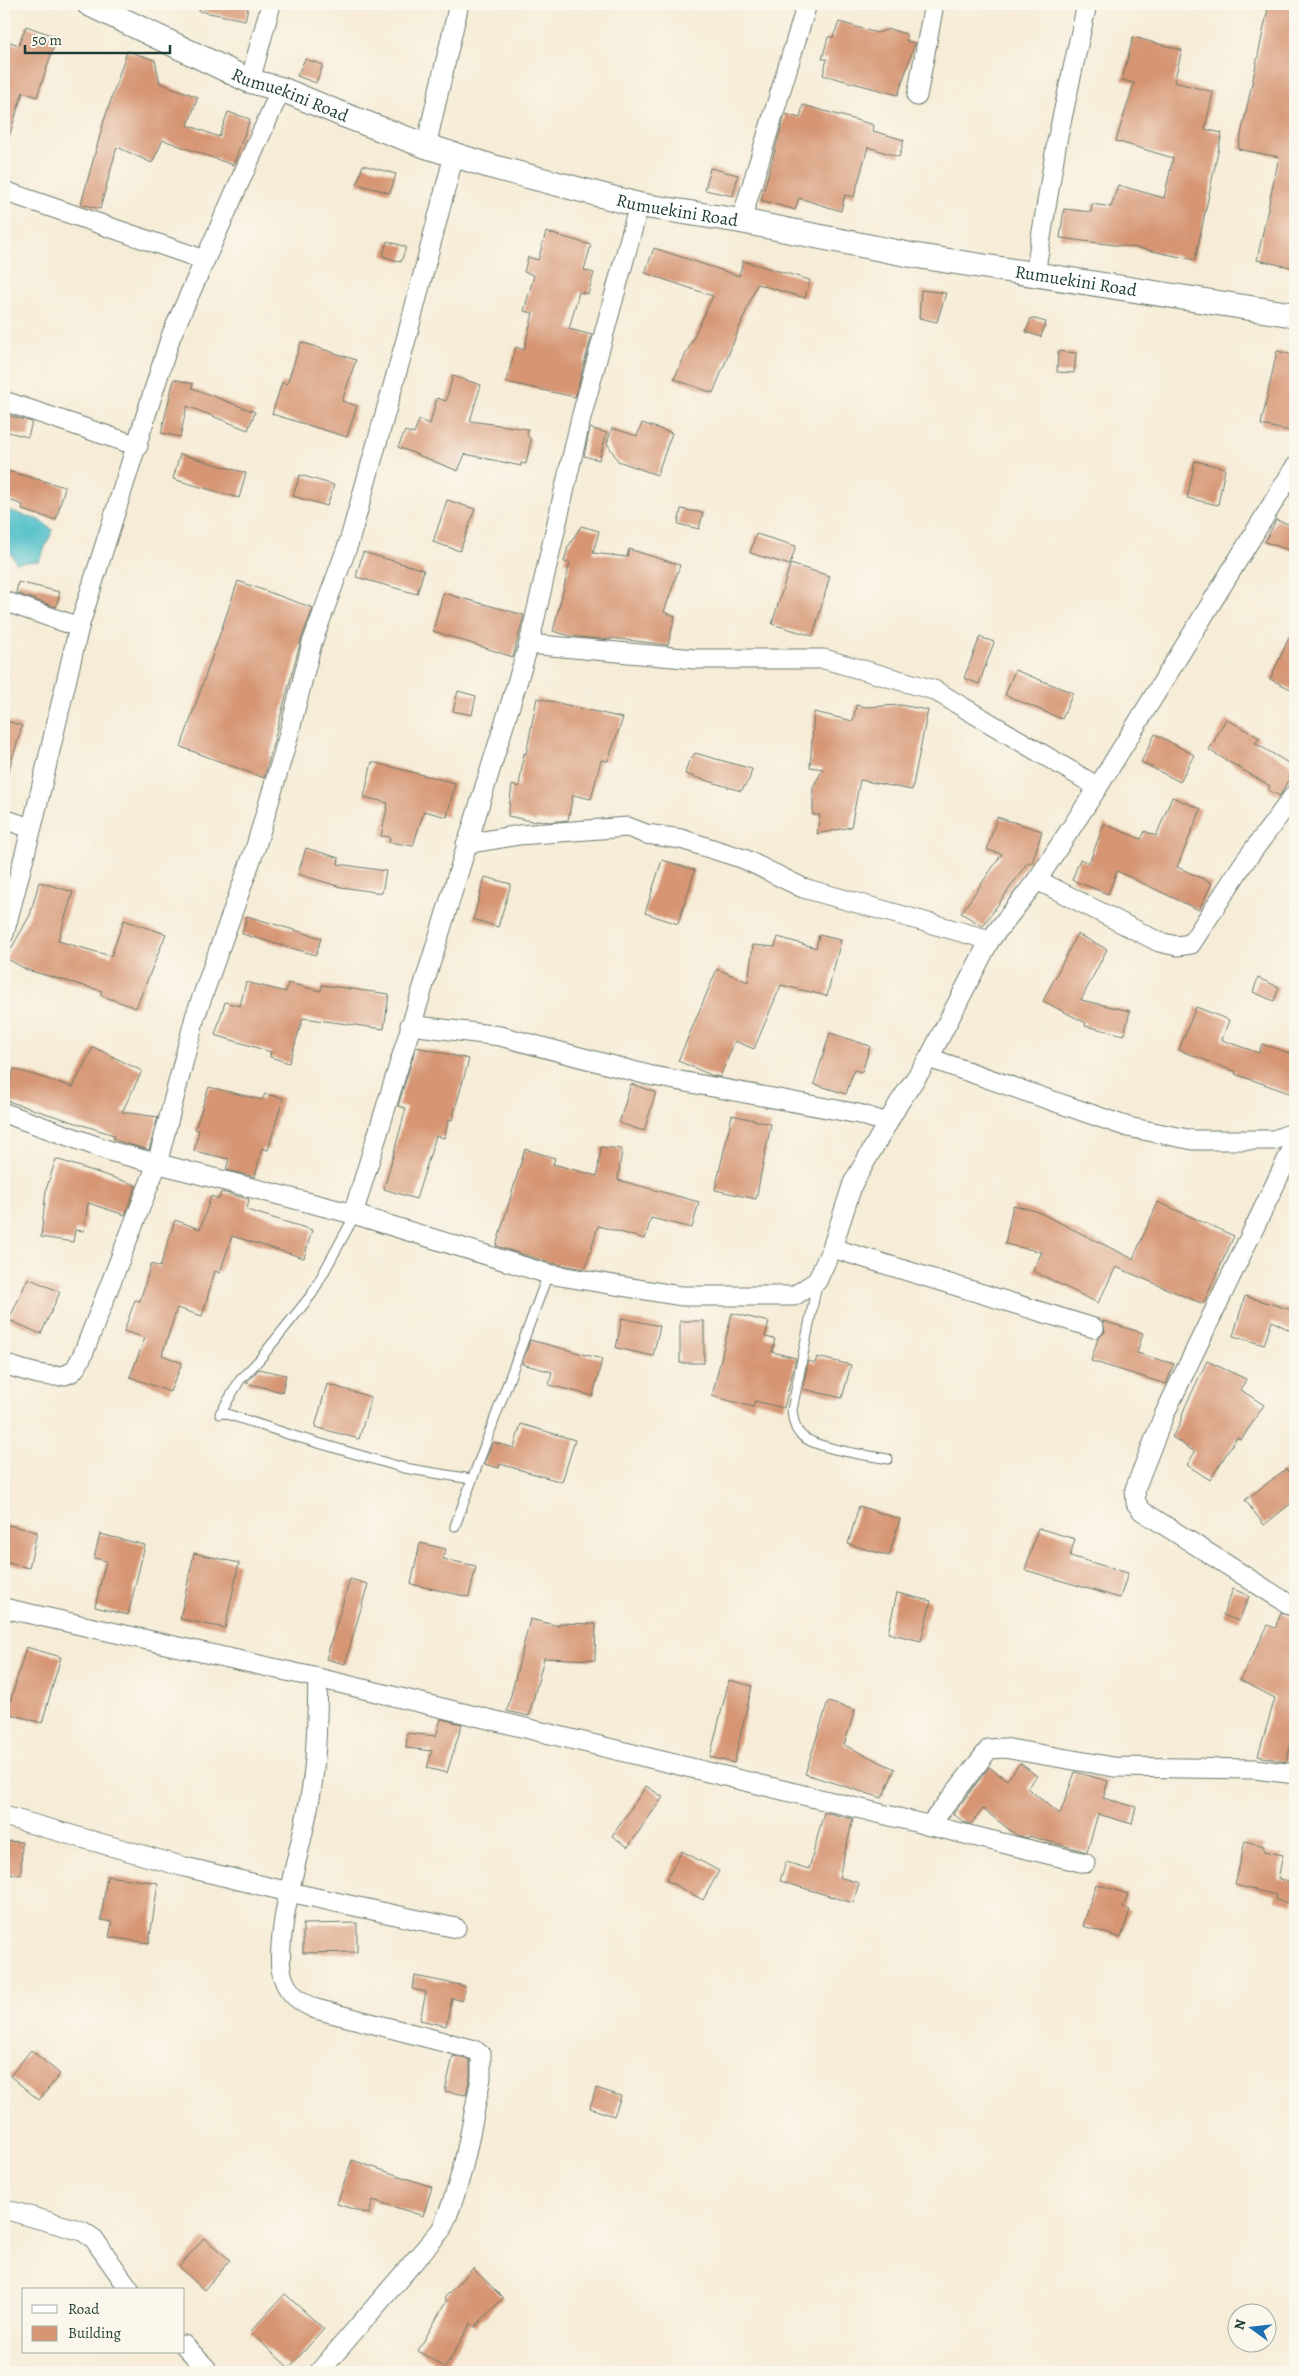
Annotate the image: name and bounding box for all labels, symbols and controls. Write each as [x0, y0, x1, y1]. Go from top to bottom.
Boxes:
scale bar [25, 22, 170, 54]
text: 50 m [32, 30, 62, 50]
street label: Rumuekini Road [228, 62, 352, 128]
street label: Rumuekini Road [614, 188, 740, 232]
street label: Rumuekini Road [1013, 259, 1139, 302]
legend [22, 2288, 185, 2354]
text: Road [68, 2299, 100, 2319]
north arrow [1226, 2304, 1276, 2354]
text: N [1229, 2317, 1250, 2332]
text: Building [68, 2323, 121, 2343]

